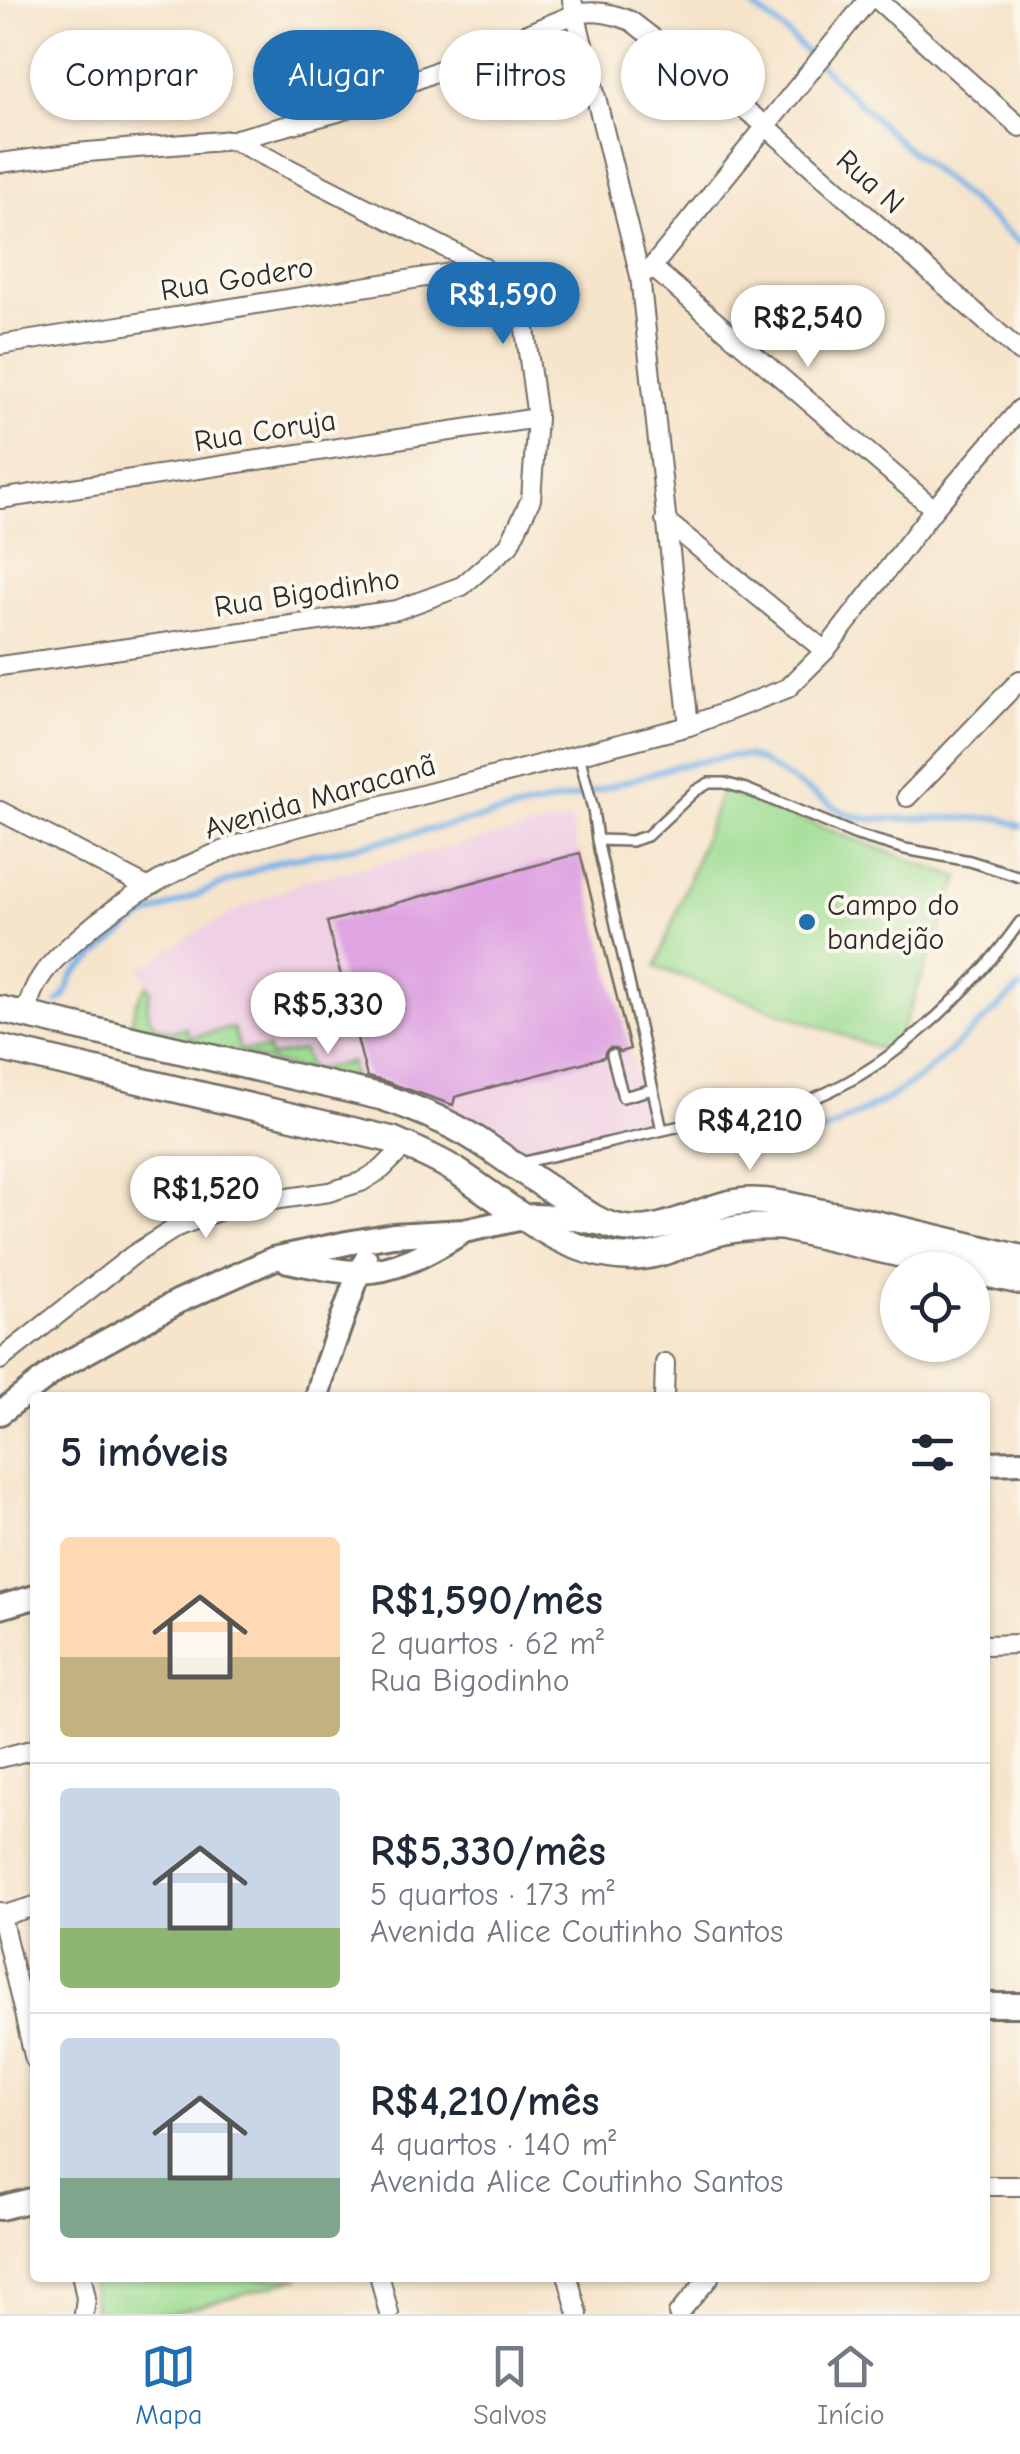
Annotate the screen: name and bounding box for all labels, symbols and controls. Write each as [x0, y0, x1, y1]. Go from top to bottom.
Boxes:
chip: Comprar [30, 30, 233, 120]
chip: Alugar [253, 30, 419, 120]
chip: Filtros [439, 30, 601, 120]
chip: Novo [621, 30, 765, 120]
street label: Rua N [829, 143, 911, 221]
street label: Rua Godero [158, 250, 316, 308]
pin: R$1,590 [411, 262, 595, 347]
text: R$1,590 [449, 276, 557, 313]
pin: R$2,540 [716, 285, 900, 370]
text: R$2,540 [753, 299, 863, 336]
street label: Rua Coruja [192, 403, 338, 459]
street label: Rua Bigodinho [212, 561, 402, 625]
street label: Avenida Maracanã [200, 747, 440, 847]
place label: Campo do bandejão [827, 888, 959, 957]
marker: Campo do bandejão [796, 911, 818, 933]
pin: R$5,330 [236, 972, 420, 1057]
text: R$5,330 [273, 986, 383, 1023]
pin: R$4,210 [658, 1088, 842, 1173]
text: R$4,210 [697, 1102, 803, 1139]
pin: R$1,520 [114, 1156, 298, 1241]
text: R$1,520 [152, 1170, 260, 1207]
map controls [880, 1252, 990, 1362]
button: locate [880, 1252, 990, 1362]
icon: filters [905, 1425, 960, 1480]
text: 5 imóveis [60, 1428, 228, 1477]
text: R$1,590/mês [370, 1576, 603, 1625]
icon: home [140, 1577, 260, 1697]
text: 2 quartos · 62 m² [370, 1625, 604, 1662]
text: Rua Bigodinho [370, 1662, 570, 1699]
text: R$5,330/mês [370, 1827, 606, 1876]
icon: home [140, 1828, 260, 1948]
text: 5 quartos · 173 m² [370, 1876, 614, 1913]
text: Avenida Alice Coutinho Santos [370, 1913, 783, 1950]
text: R$4,210/mês [370, 2077, 599, 2126]
icon: home [140, 2078, 260, 2198]
text: 4 quartos · 140 m² [370, 2126, 616, 2163]
text: Avenida Alice Coutinho Santos [370, 2163, 783, 2200]
tab: Mapa [135, 2339, 203, 2431]
tab: Salvos [473, 2339, 547, 2431]
tab: Início [817, 2339, 885, 2431]

